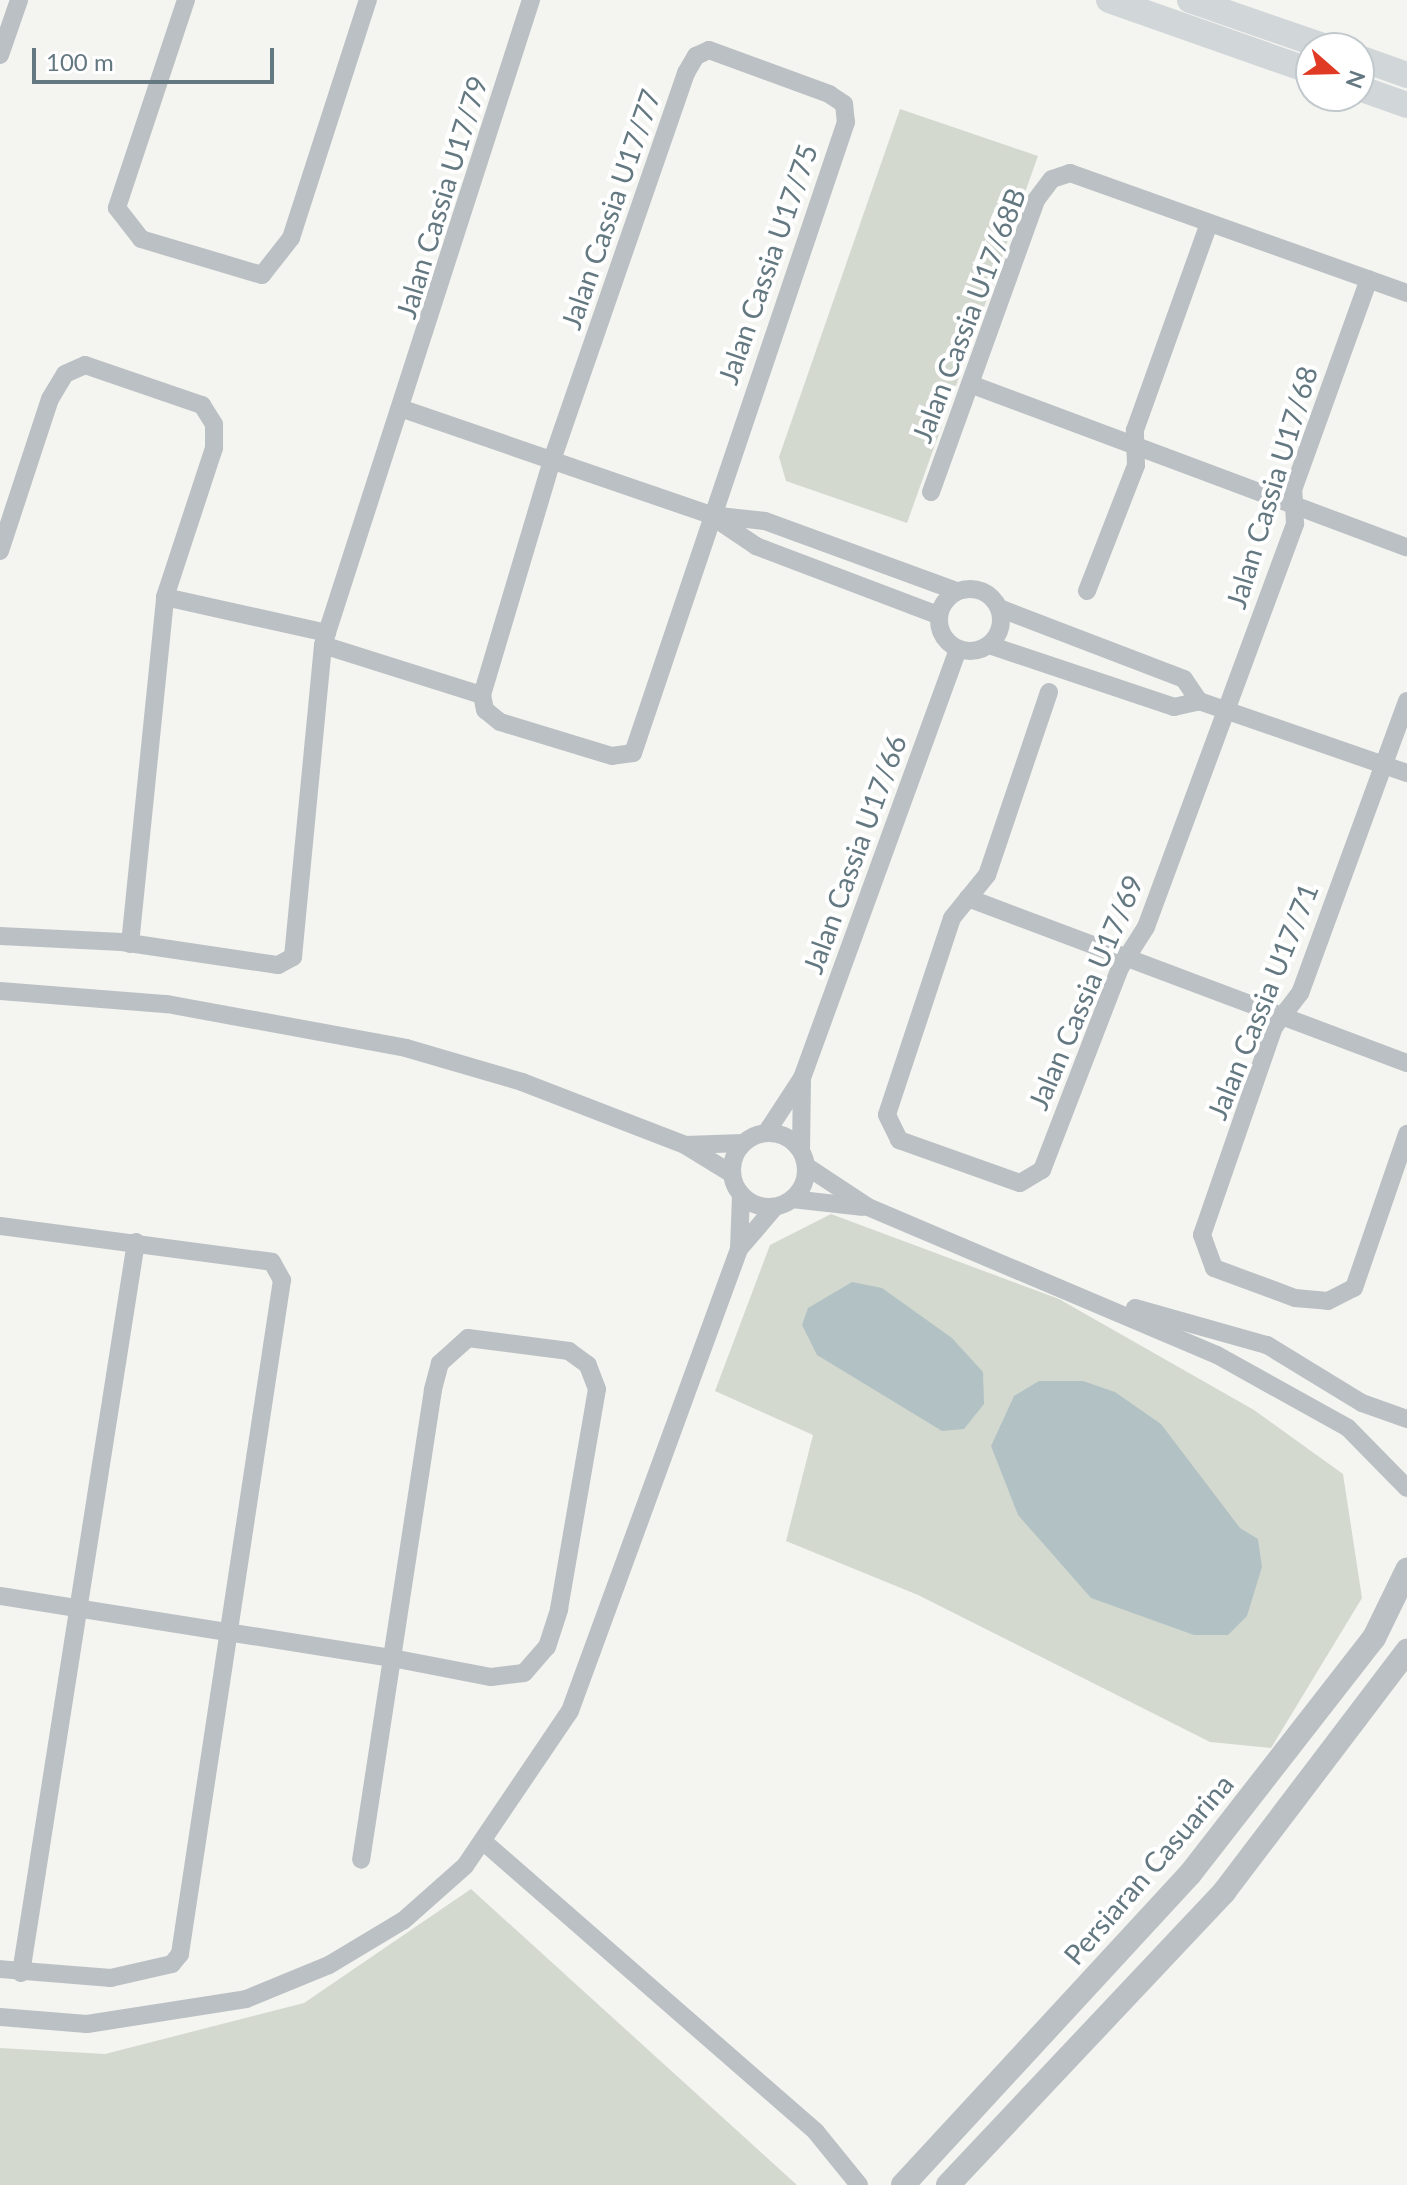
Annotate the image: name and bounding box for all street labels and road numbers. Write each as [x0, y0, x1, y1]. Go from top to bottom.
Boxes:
street label: Jalan Cassia U17/79 [388, 72, 494, 322]
street label: Jalan Cassia U17/77 [553, 85, 667, 333]
street label: Jalan Cassia U17/75 [710, 140, 824, 388]
street label: Jalan Cassia U17/68B [904, 183, 1032, 447]
street label: Jalan Cassia U17/68 [1218, 362, 1324, 612]
street label: Jalan Cassia U17/66 [795, 730, 913, 978]
street label: Jalan Cassia U17/69 [1020, 870, 1150, 1114]
street label: Jalan Cassia U17/71 [1199, 878, 1325, 1124]
street label: Persiaran Casuarina [1056, 1767, 1240, 1971]

